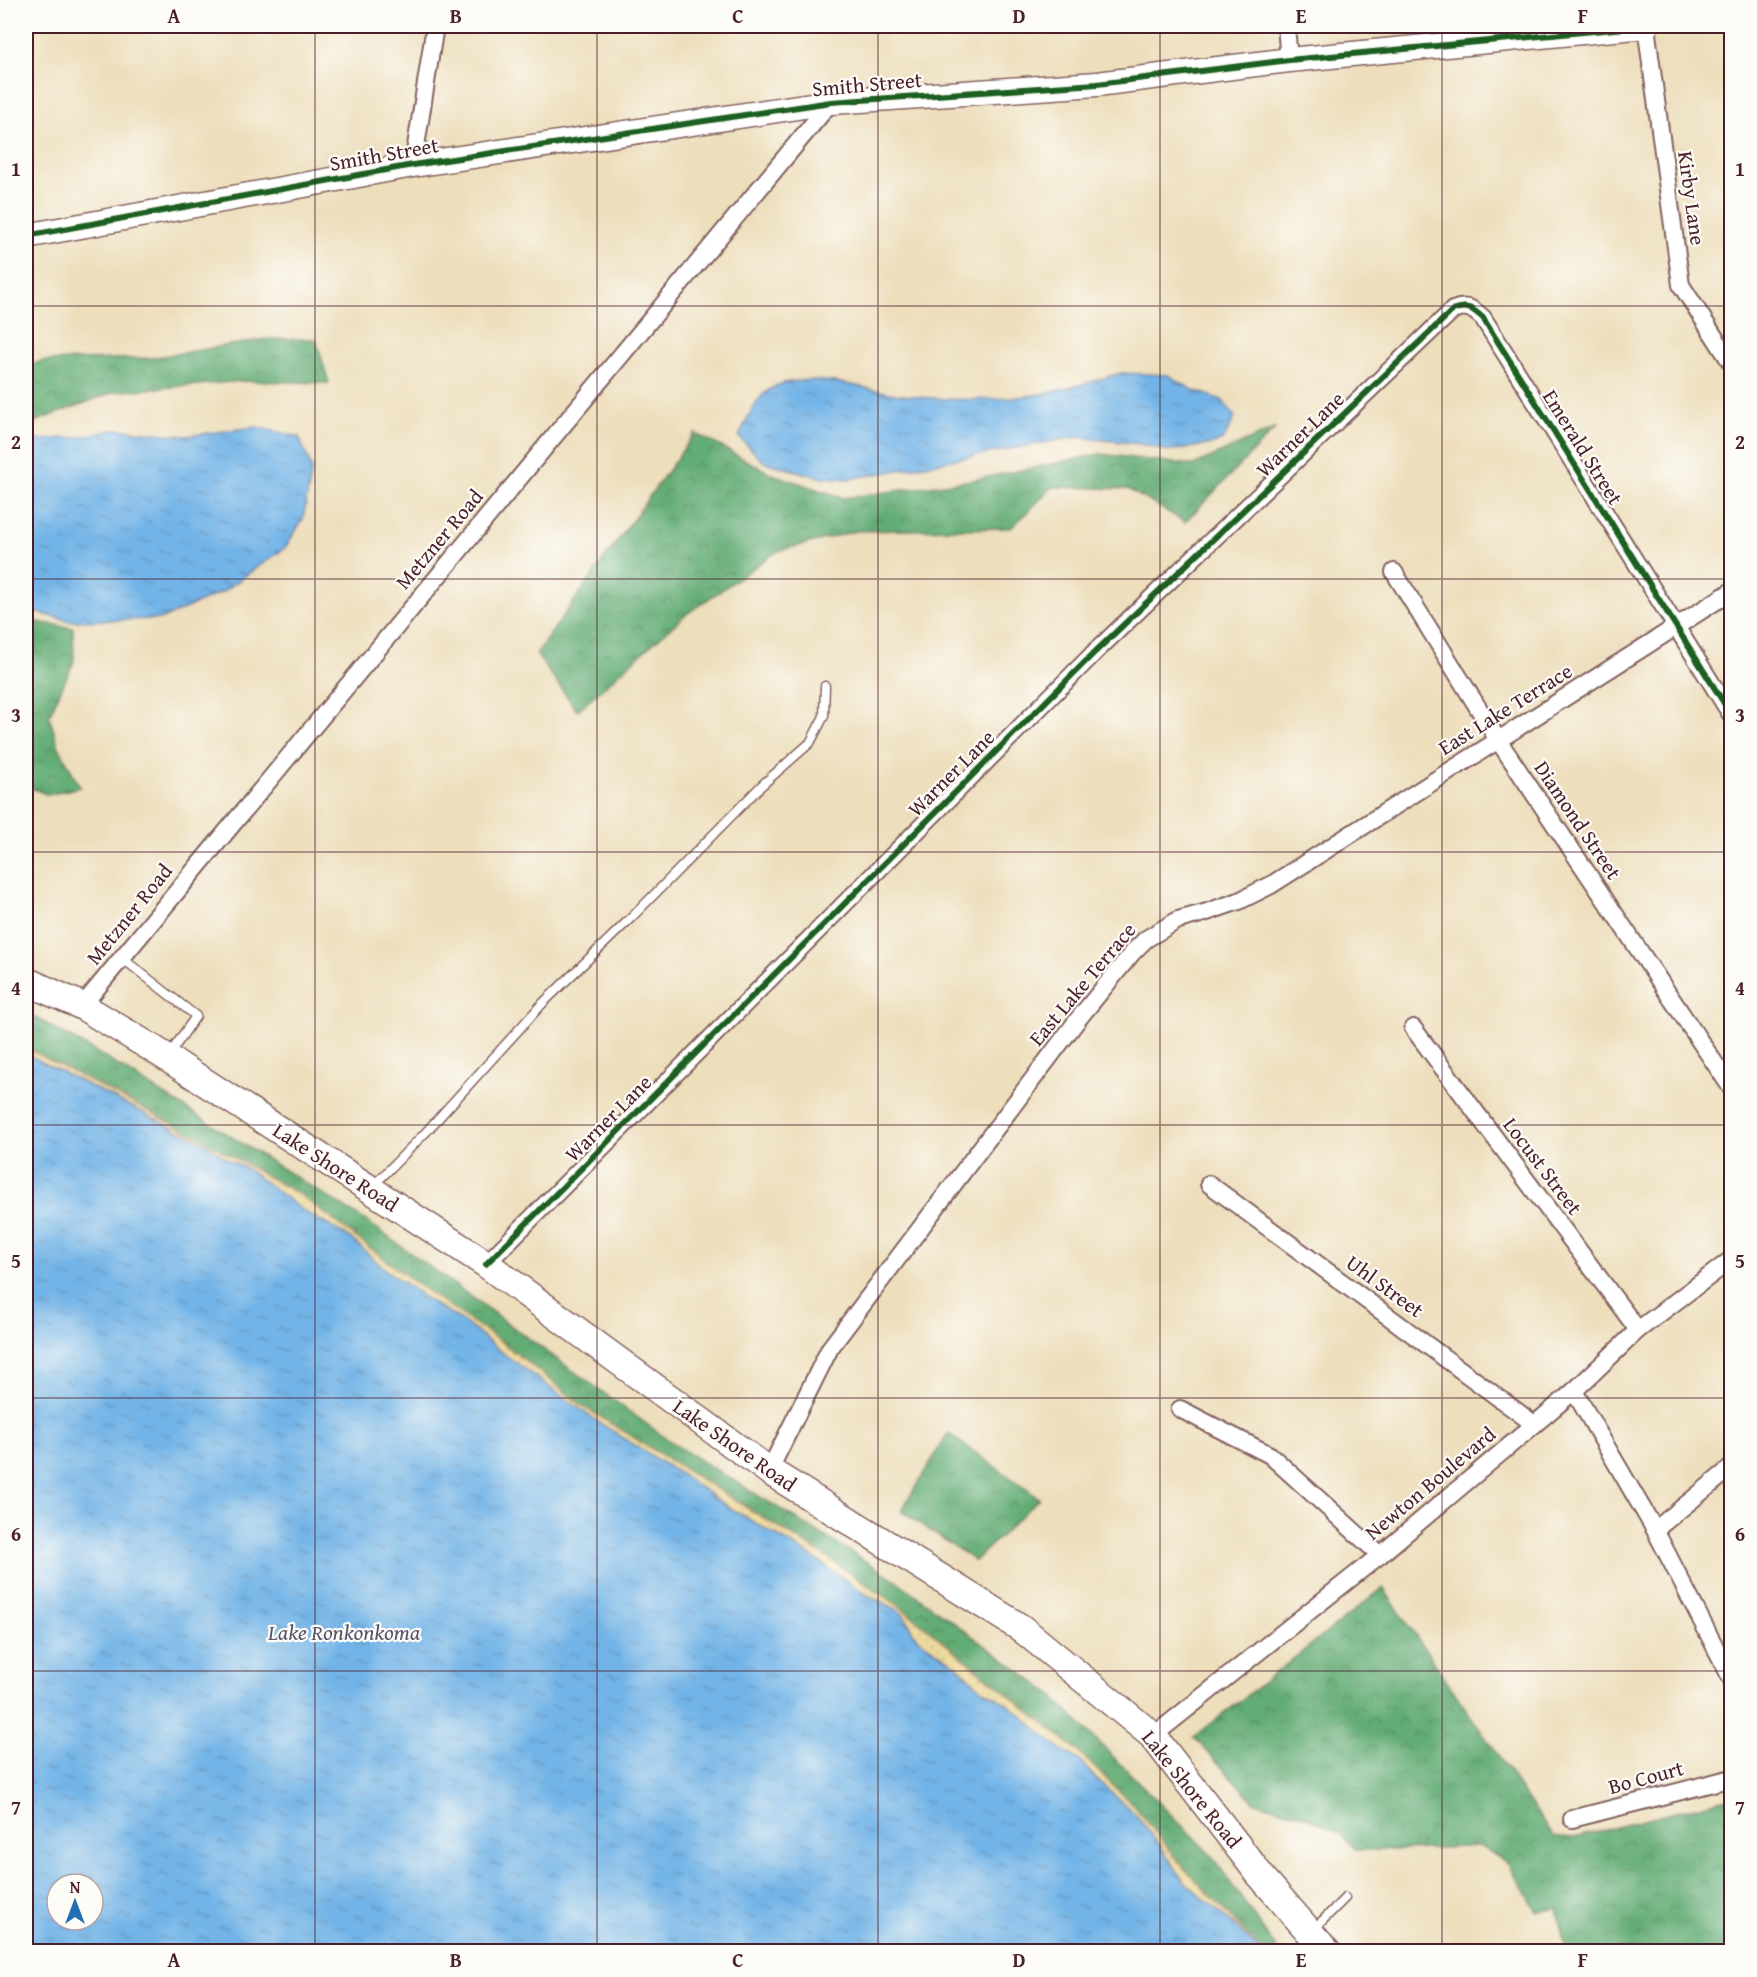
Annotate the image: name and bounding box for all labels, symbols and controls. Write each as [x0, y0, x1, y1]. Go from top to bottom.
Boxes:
text: A [168, 1, 181, 30]
text: B [450, 1, 462, 30]
text: C [732, 1, 744, 30]
text: D [1012, 1, 1026, 30]
text: E [1296, 1, 1307, 30]
text: F [1578, 1, 1588, 30]
street label: Smith Street [811, 64, 924, 104]
street label: Smith Street [327, 129, 442, 179]
street label: Kirby Lane [1670, 149, 1714, 247]
text: 1 [11, 154, 21, 183]
text: 1 [1735, 154, 1745, 183]
street label: Emerald Street [1535, 383, 1631, 511]
street label: Warner Lane [1249, 384, 1351, 484]
text: 2 [11, 427, 21, 456]
text: 2 [1735, 427, 1745, 456]
street label: Metzner Road [388, 482, 491, 596]
street label: East Lake Terrace [1432, 655, 1578, 763]
text: 3 [11, 700, 21, 729]
text: 3 [1735, 700, 1745, 729]
street label: Warner Lane [900, 722, 1002, 824]
street label: Diamond Street [1527, 754, 1630, 886]
street label: Metzner Road [78, 856, 180, 971]
street label: East Lake Terrace [1021, 915, 1143, 1052]
text: 4 [11, 973, 21, 1002]
text: 4 [1735, 973, 1745, 1002]
street label: Warner Lane [557, 1067, 659, 1169]
street label: Locust Street [1496, 1111, 1590, 1222]
street label: Lake Shore Road [267, 1115, 406, 1220]
text: 5 [11, 1246, 21, 1275]
text: 5 [1735, 1246, 1745, 1275]
street label: Uhl Street [1340, 1247, 1431, 1325]
street label: Lake Shore Road [667, 1391, 804, 1500]
street label: Newton Boulevard [1358, 1418, 1503, 1547]
text: 6 [11, 1519, 21, 1548]
text: 6 [1735, 1519, 1745, 1548]
water label: Lake Ronkonkoma [267, 1616, 420, 1648]
street label: Lake Shore Road [1135, 1723, 1250, 1855]
street label: Bo Court [1605, 1752, 1688, 1802]
text: 7 [11, 1792, 21, 1821]
text: 7 [1735, 1792, 1745, 1821]
north arrow [45, 1872, 105, 1932]
text: N [70, 1875, 81, 1899]
text: A [168, 1945, 181, 1974]
text: B [450, 1945, 462, 1974]
text: C [732, 1945, 744, 1974]
text: D [1012, 1945, 1026, 1974]
text: E [1296, 1945, 1307, 1974]
text: F [1578, 1945, 1588, 1974]

